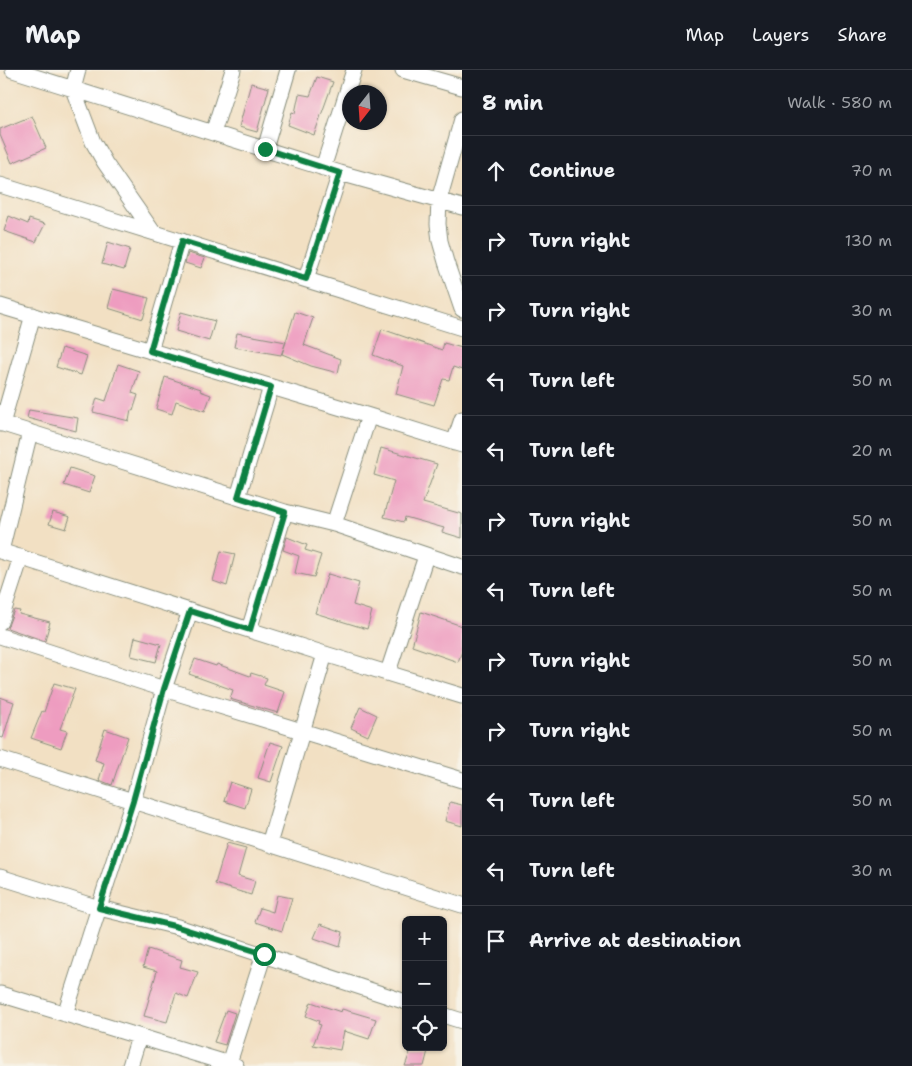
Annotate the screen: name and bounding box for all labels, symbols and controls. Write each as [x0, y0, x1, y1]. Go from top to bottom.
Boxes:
text: Map [25, 19, 81, 51]
text: Map [686, 23, 724, 47]
text: Layers [752, 23, 809, 47]
text: Share [837, 23, 887, 47]
north arrow [342, 85, 387, 130]
text: 8 min [482, 89, 543, 117]
text: Walk · 580 m [787, 92, 892, 113]
route end [254, 138, 277, 161]
icon: ahead [482, 157, 510, 185]
text: Continue [529, 158, 615, 183]
text: 70 m [851, 160, 892, 181]
icon: right [482, 227, 510, 255]
text: Turn right [529, 228, 630, 253]
text: 130 m [845, 230, 892, 251]
icon: right [482, 297, 510, 325]
text: Turn right [529, 298, 630, 323]
text: 30 m [851, 300, 892, 321]
icon: left [482, 367, 510, 395]
text: Turn left [529, 368, 615, 393]
text: 50 m [852, 370, 892, 391]
icon: left [482, 437, 510, 465]
text: Turn left [529, 438, 615, 463]
text: 20 m [851, 440, 892, 461]
icon: right [482, 507, 510, 535]
text: Turn right [529, 508, 630, 533]
text: 50 m [852, 510, 892, 531]
icon: left [482, 577, 510, 605]
text: Turn left [529, 578, 615, 603]
text: 50 m [852, 580, 892, 601]
icon: right [482, 647, 510, 675]
text: Turn right [529, 648, 630, 673]
text: 50 m [852, 650, 892, 671]
icon: right [482, 717, 510, 745]
text: Turn right [529, 718, 630, 743]
text: 50 m [852, 720, 892, 741]
icon: left [482, 787, 510, 815]
text: Turn left [529, 788, 615, 813]
text: 50 m [852, 790, 892, 811]
icon: left [482, 857, 510, 885]
text: Turn left [529, 858, 615, 883]
text: 30 m [851, 860, 892, 881]
map controls [402, 916, 447, 1051]
button: + [402, 916, 447, 961]
icon: arrive [482, 927, 510, 955]
text: Arrive at destination [529, 928, 741, 953]
route start [253, 943, 276, 966]
button: − [402, 961, 447, 1006]
button: locate [402, 1006, 447, 1051]

